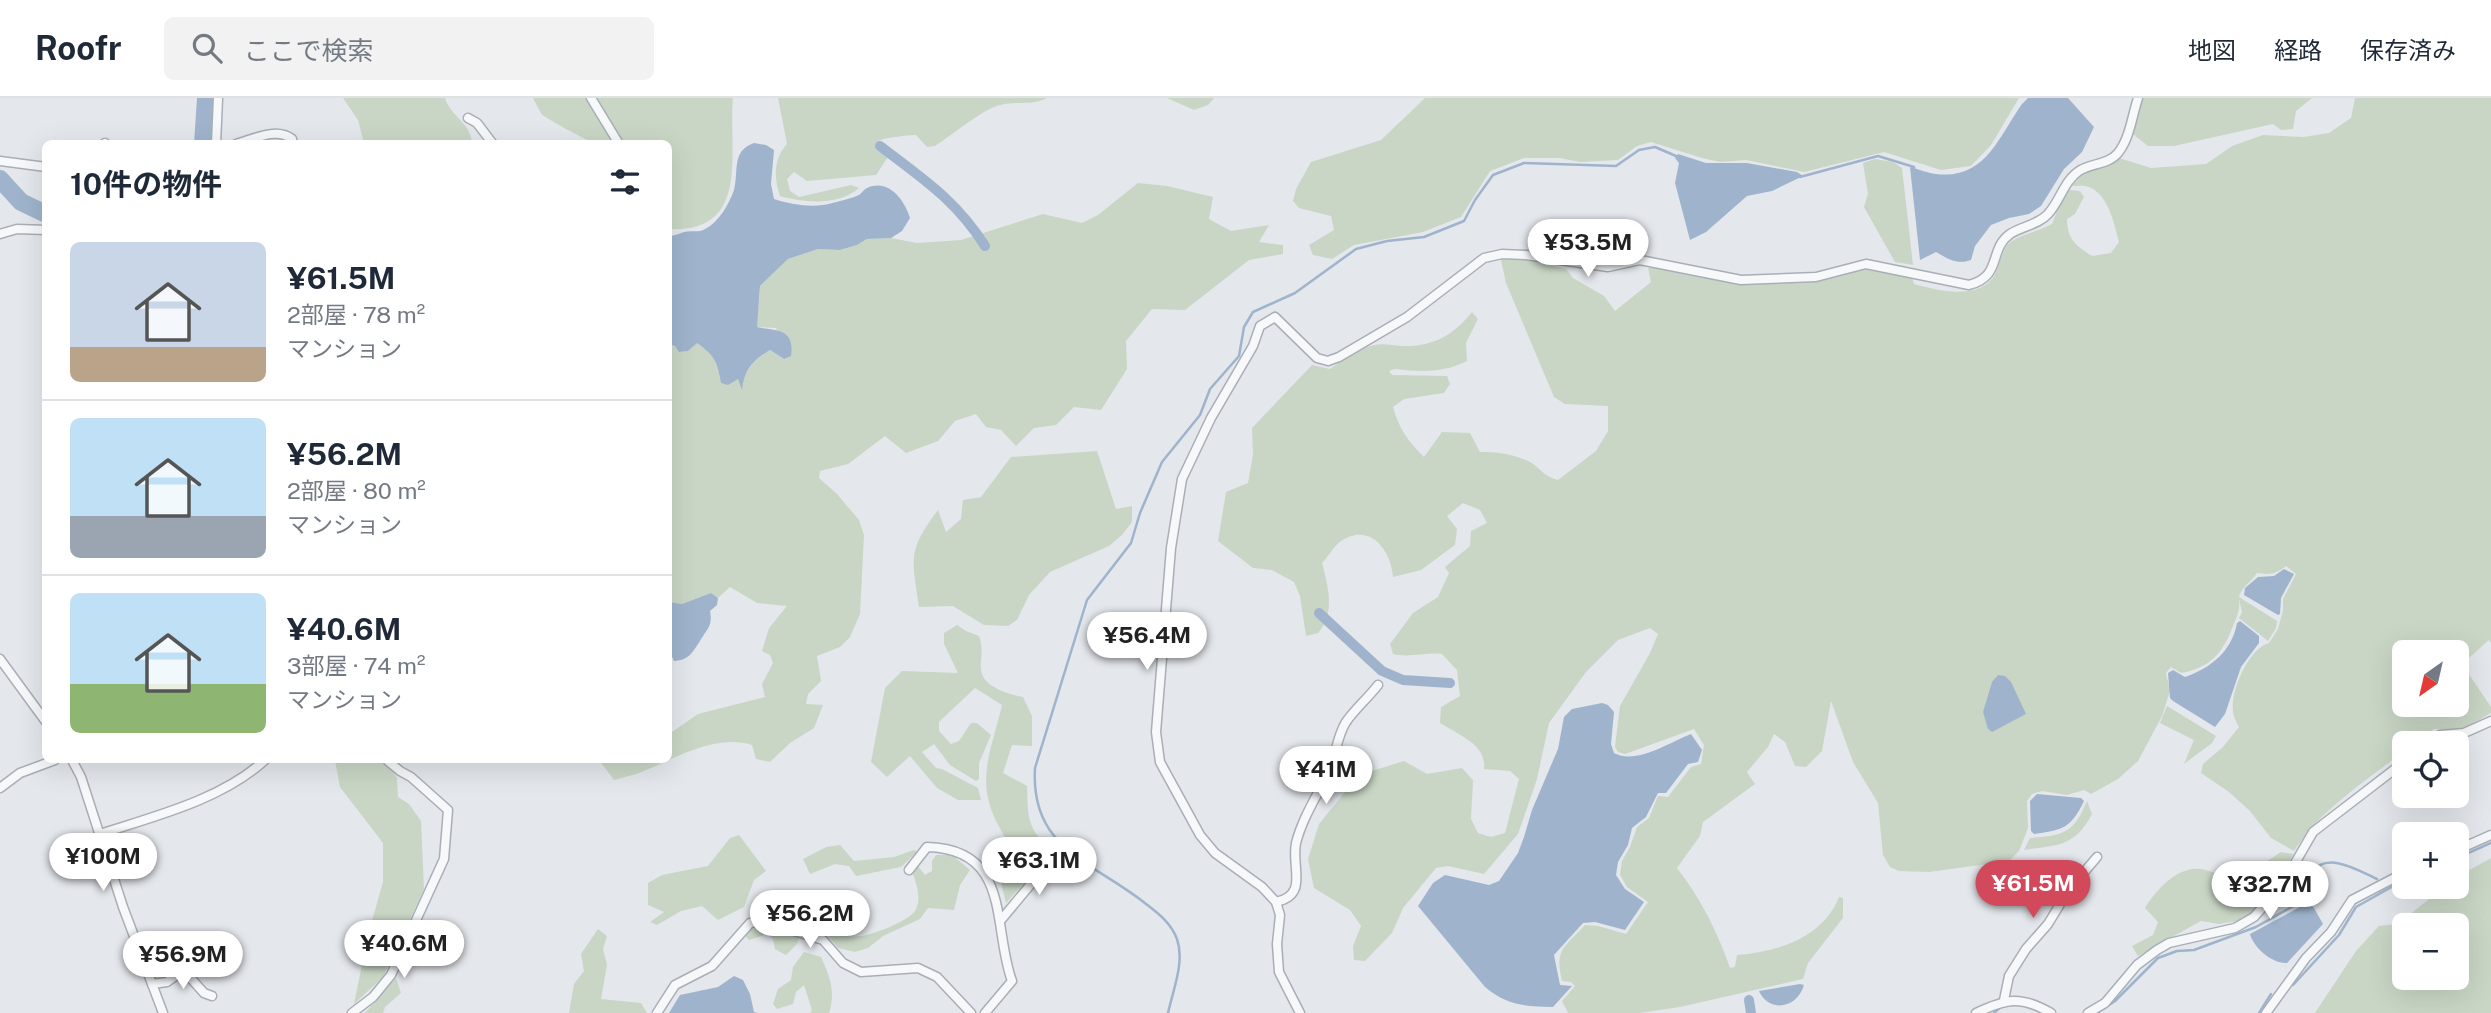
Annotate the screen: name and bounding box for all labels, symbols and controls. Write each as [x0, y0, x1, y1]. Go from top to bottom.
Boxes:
search box [164, 17, 654, 80]
text: Roofr [35, 29, 122, 67]
icon: search [188, 29, 226, 67]
text: ここで検索 [244, 35, 374, 66]
text: 地図 [2188, 36, 2236, 64]
text: 経路 [2274, 36, 2322, 64]
text: 保存済み [2360, 36, 2456, 64]
icon: filters [606, 163, 644, 201]
text: 10件の物件 [70, 166, 222, 202]
pin: ¥53.5M [1531, 220, 1645, 279]
text: ¥53.5M [1544, 228, 1632, 255]
text: ¥61.5M [287, 260, 395, 296]
icon: home [126, 270, 210, 354]
text: 2部屋 · 78 m² [287, 301, 425, 328]
text: マンション [287, 335, 402, 362]
text: ¥56.2M [287, 436, 402, 472]
icon: home [126, 446, 210, 530]
text: 2部屋 · 80 m² [287, 477, 426, 504]
text: マンション [287, 511, 402, 538]
text: ¥40.6M [287, 611, 401, 647]
pin: ¥56.4M [1090, 612, 1204, 672]
icon: home [126, 621, 210, 705]
text: ¥56.4M [1103, 621, 1191, 648]
north arrow [2392, 640, 2469, 718]
map controls [2392, 640, 2469, 990]
text: 3部屋 · 74 m² [287, 652, 425, 679]
text: マンション [287, 686, 402, 713]
button: locate [2392, 731, 2469, 808]
pin: ¥41M [1285, 746, 1367, 806]
text: ¥41M [1295, 755, 1357, 782]
button: + [2392, 822, 2469, 899]
pin: ¥100M [54, 834, 152, 893]
pin: ¥63.1M [982, 838, 1096, 897]
text: ¥100M [65, 842, 141, 869]
text: ¥63.1M [998, 846, 1080, 873]
pin: ¥61.5M [1976, 860, 2090, 920]
pin: ¥32.7M [2213, 862, 2327, 921]
text: ¥61.5M [1991, 869, 2075, 896]
text: ¥32.7M [2228, 870, 2312, 897]
pin: ¥56.2M [753, 890, 867, 950]
text: ¥56.2M [766, 899, 854, 926]
button: − [2392, 913, 2469, 990]
pin: ¥40.6M [347, 920, 461, 980]
text: ¥40.6M [360, 929, 448, 956]
pin: ¥56.9M [126, 932, 240, 991]
text: ¥56.9M [139, 940, 227, 967]

